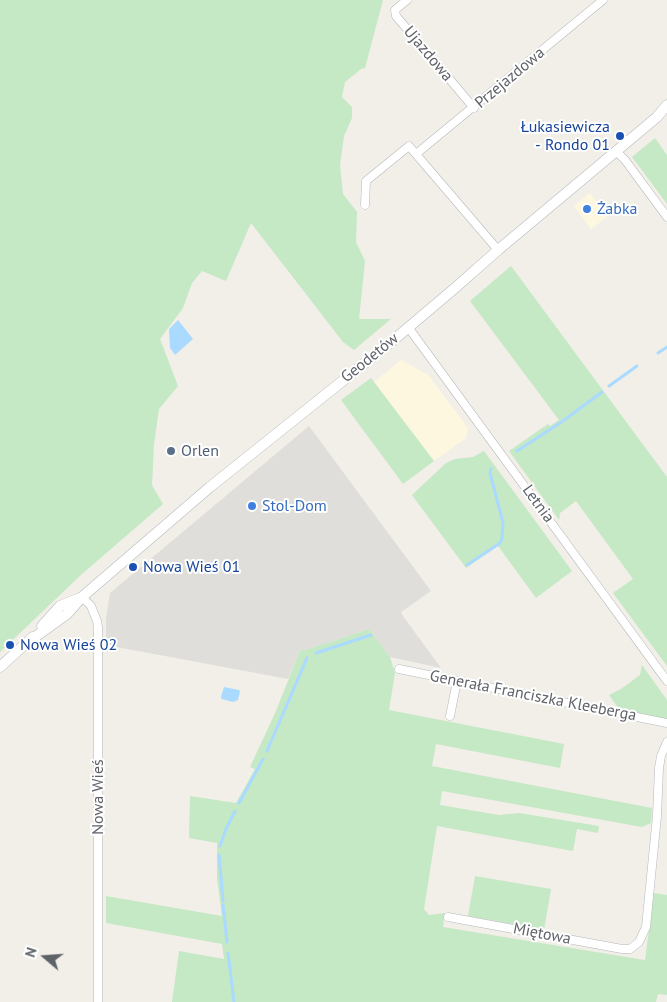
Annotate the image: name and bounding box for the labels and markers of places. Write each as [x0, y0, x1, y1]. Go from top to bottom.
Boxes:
place label: Łukasiewicza - Rondo 01 [521, 117, 610, 155]
marker: Łukasiewicza - Rondo 01 [614, 130, 626, 142]
place label: Żabka [597, 199, 638, 219]
marker: Żabka [581, 203, 593, 215]
place label: Orlen [181, 441, 219, 461]
marker: Orlen [165, 445, 177, 457]
place label: Stol-Dom [262, 496, 327, 516]
marker: Stol-Dom [246, 500, 258, 512]
place label: Nowa Wieś 01 [143, 557, 240, 577]
marker: Nowa Wieś 01 [127, 561, 139, 573]
place label: Nowa Wieś 02 [20, 635, 117, 655]
marker: Nowa Wieś 02 [4, 639, 16, 651]

